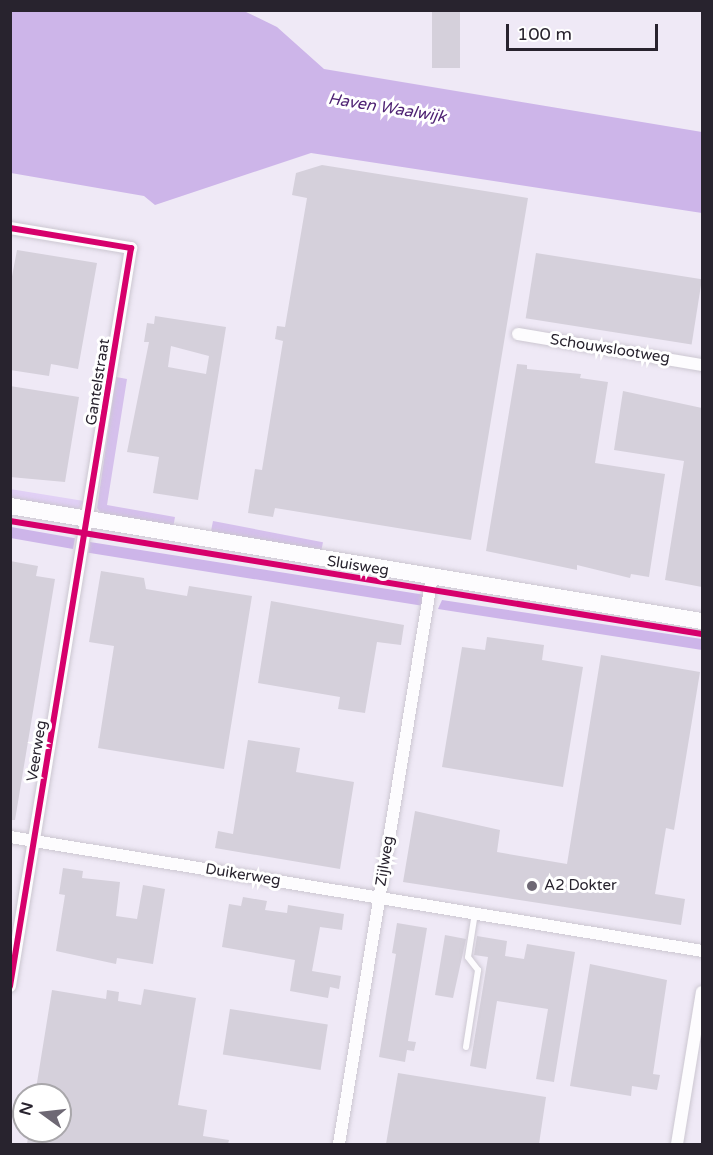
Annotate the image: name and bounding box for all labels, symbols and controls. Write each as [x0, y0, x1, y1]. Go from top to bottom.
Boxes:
scale bar [509, 12, 660, 50]
text: 100 m [517, 23, 572, 45]
water label: Haven Waalwijk [327, 89, 447, 127]
street label: Schouwslootweg [549, 331, 671, 367]
street label: Gantelstraat [82, 337, 114, 427]
street label: Sluisweg [326, 552, 390, 580]
street label: Veerweg [23, 719, 51, 783]
street label: Zijlweg [372, 835, 398, 887]
street label: Duikerweg [204, 860, 282, 890]
place label: A2 Dokter [544, 877, 617, 895]
marker: A2 Dokter [525, 879, 539, 893]
north arrow [12, 1083, 72, 1143]
text: N [15, 1100, 38, 1118]

